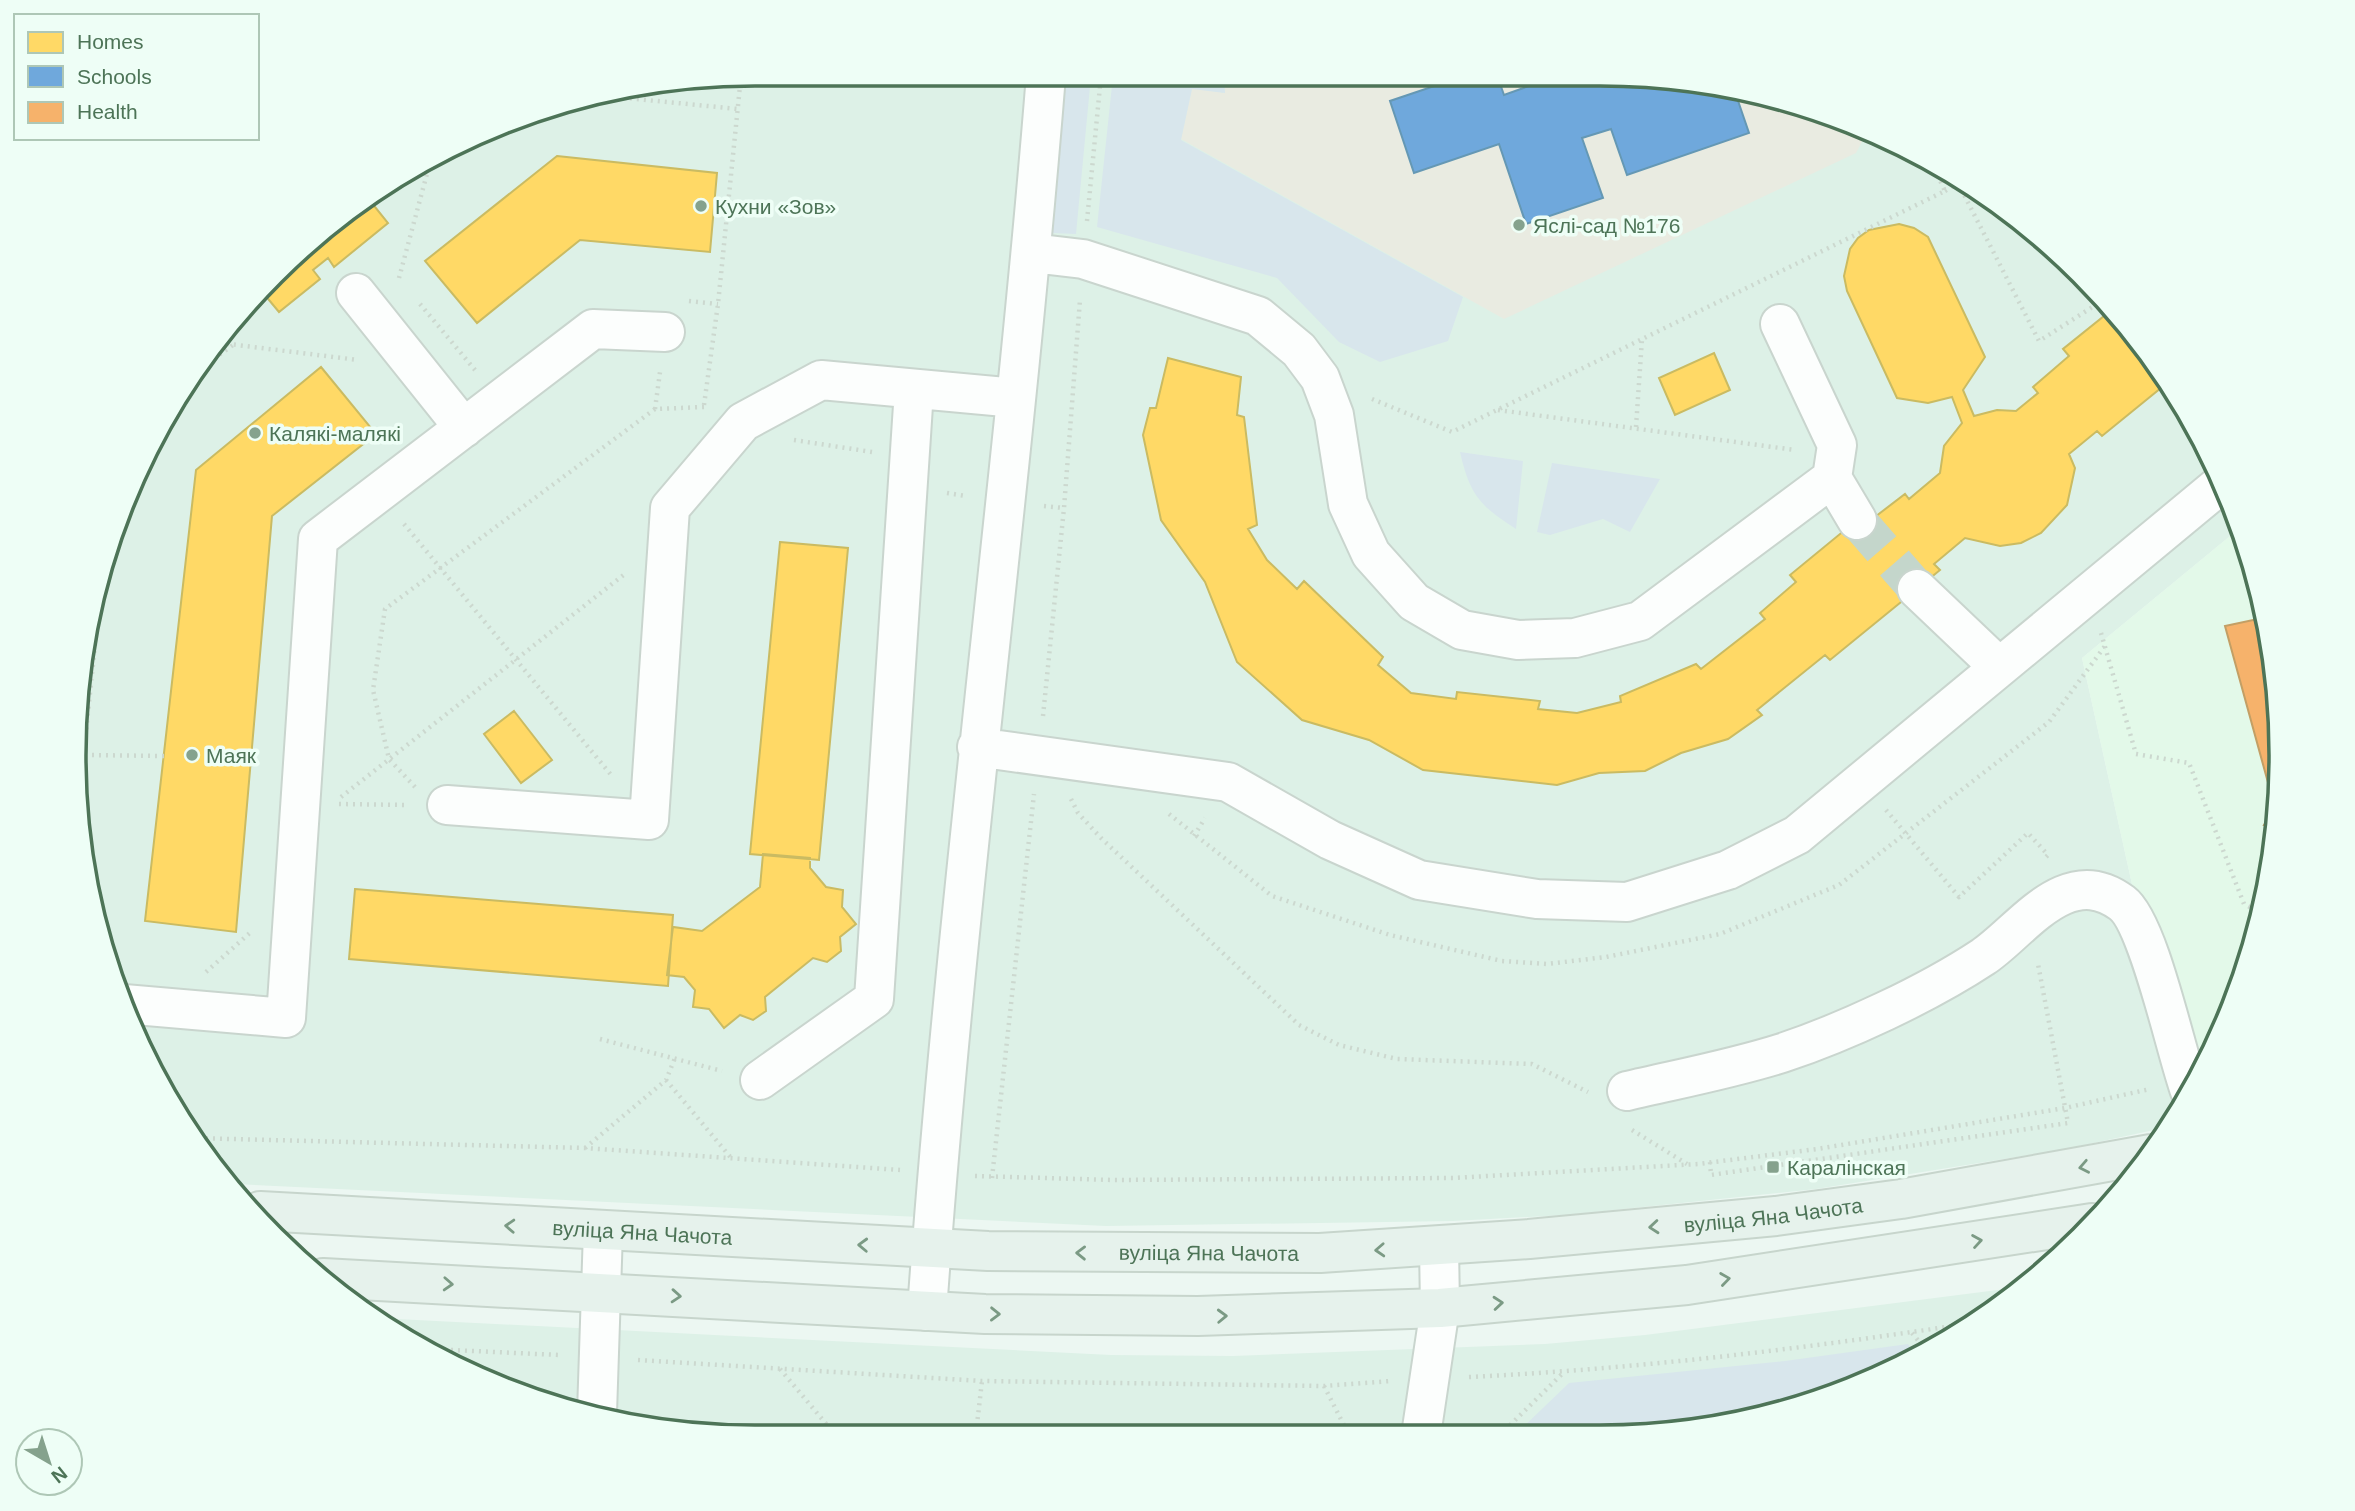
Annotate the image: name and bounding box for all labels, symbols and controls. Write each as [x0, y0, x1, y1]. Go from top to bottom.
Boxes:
legend [14, 14, 259, 140]
text: Homes [77, 30, 144, 53]
text: Schools [77, 65, 152, 88]
text: Health [77, 100, 138, 123]
place label: Кухни «Зов» [715, 195, 836, 218]
marker: Кухни «Зов» [693, 198, 709, 214]
place label: Яслі-сад №176 [1533, 214, 1680, 237]
marker: Яслі-сад №176 [1511, 217, 1527, 233]
place label: Калякі-малякі [269, 422, 401, 445]
marker: Калякі-малякі [247, 425, 263, 441]
place label: Маяк [206, 744, 257, 767]
marker: Маяк [184, 747, 200, 763]
place label: Каралінская [1787, 1156, 1906, 1179]
marker: Каралінская [1765, 1159, 1781, 1175]
one-way arrow [2078, 1159, 2090, 1174]
street label: вуліца Яна Чачота [1683, 1193, 1864, 1236]
street label: вуліца Яна Чачота [552, 1216, 733, 1248]
one-way arrow [504, 1218, 515, 1233]
one-way arrow [1648, 1220, 1660, 1235]
one-way arrow [1971, 1234, 1983, 1249]
one-way arrow [857, 1238, 868, 1253]
street label: вуліца Яна Чачота [1119, 1240, 1299, 1264]
one-way arrow [1374, 1242, 1385, 1257]
one-way arrow [1075, 1245, 1085, 1261]
one-way arrow [1719, 1272, 1730, 1287]
one-way arrow [443, 1276, 454, 1291]
one-way arrow [670, 1288, 681, 1303]
one-way arrow [1493, 1296, 1504, 1311]
one-way arrow [990, 1306, 1001, 1322]
one-way arrow [1217, 1308, 1228, 1323]
north arrow [14, 1427, 84, 1497]
text: N [47, 1462, 71, 1487]

